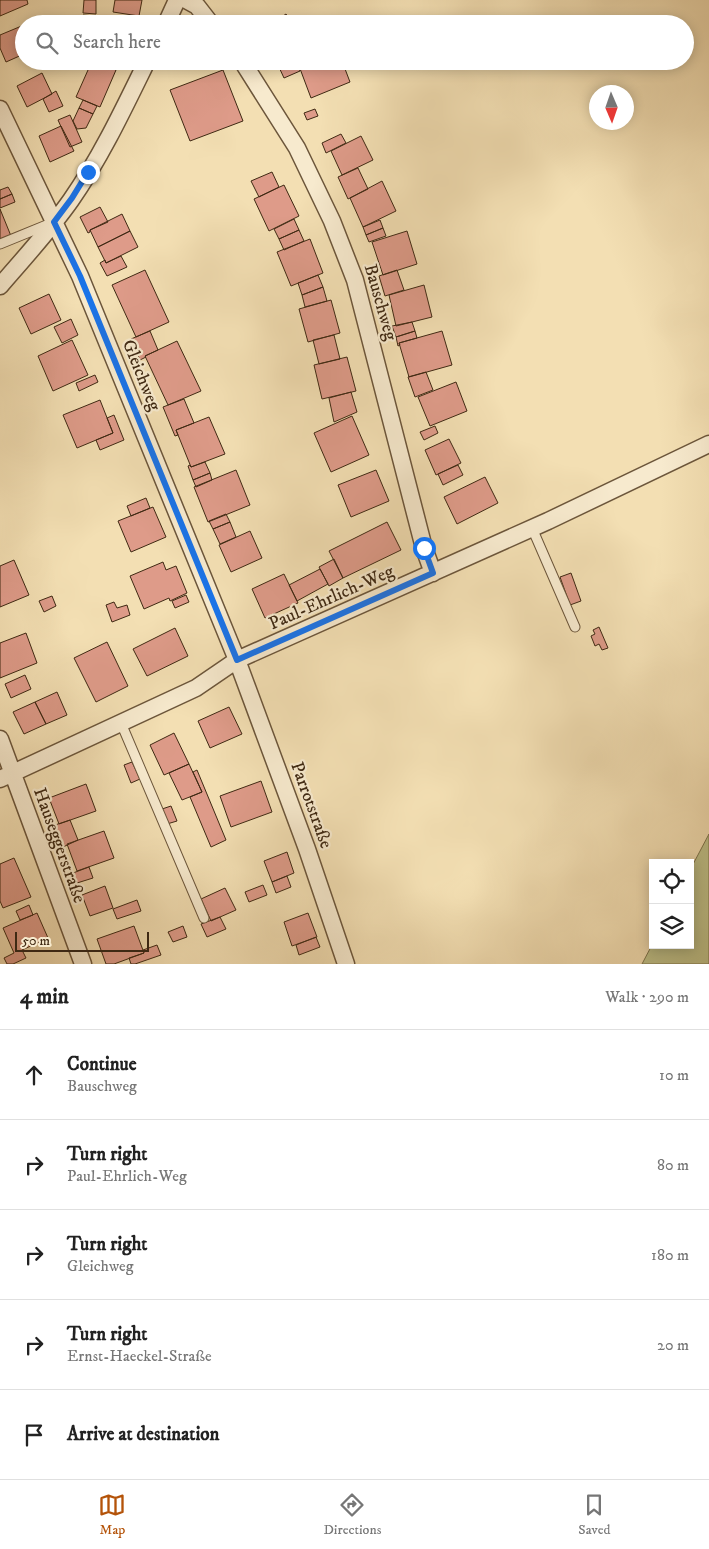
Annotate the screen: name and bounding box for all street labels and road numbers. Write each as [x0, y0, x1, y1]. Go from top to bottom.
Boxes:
street label: Bauschweg [359, 261, 401, 343]
street label: Gleichweg [117, 337, 165, 414]
street label: Paul-Ehrlich-Weg [265, 560, 398, 635]
street label: Parrotstraße [285, 759, 337, 852]
street label: Hauseggerstraße [28, 785, 90, 906]

